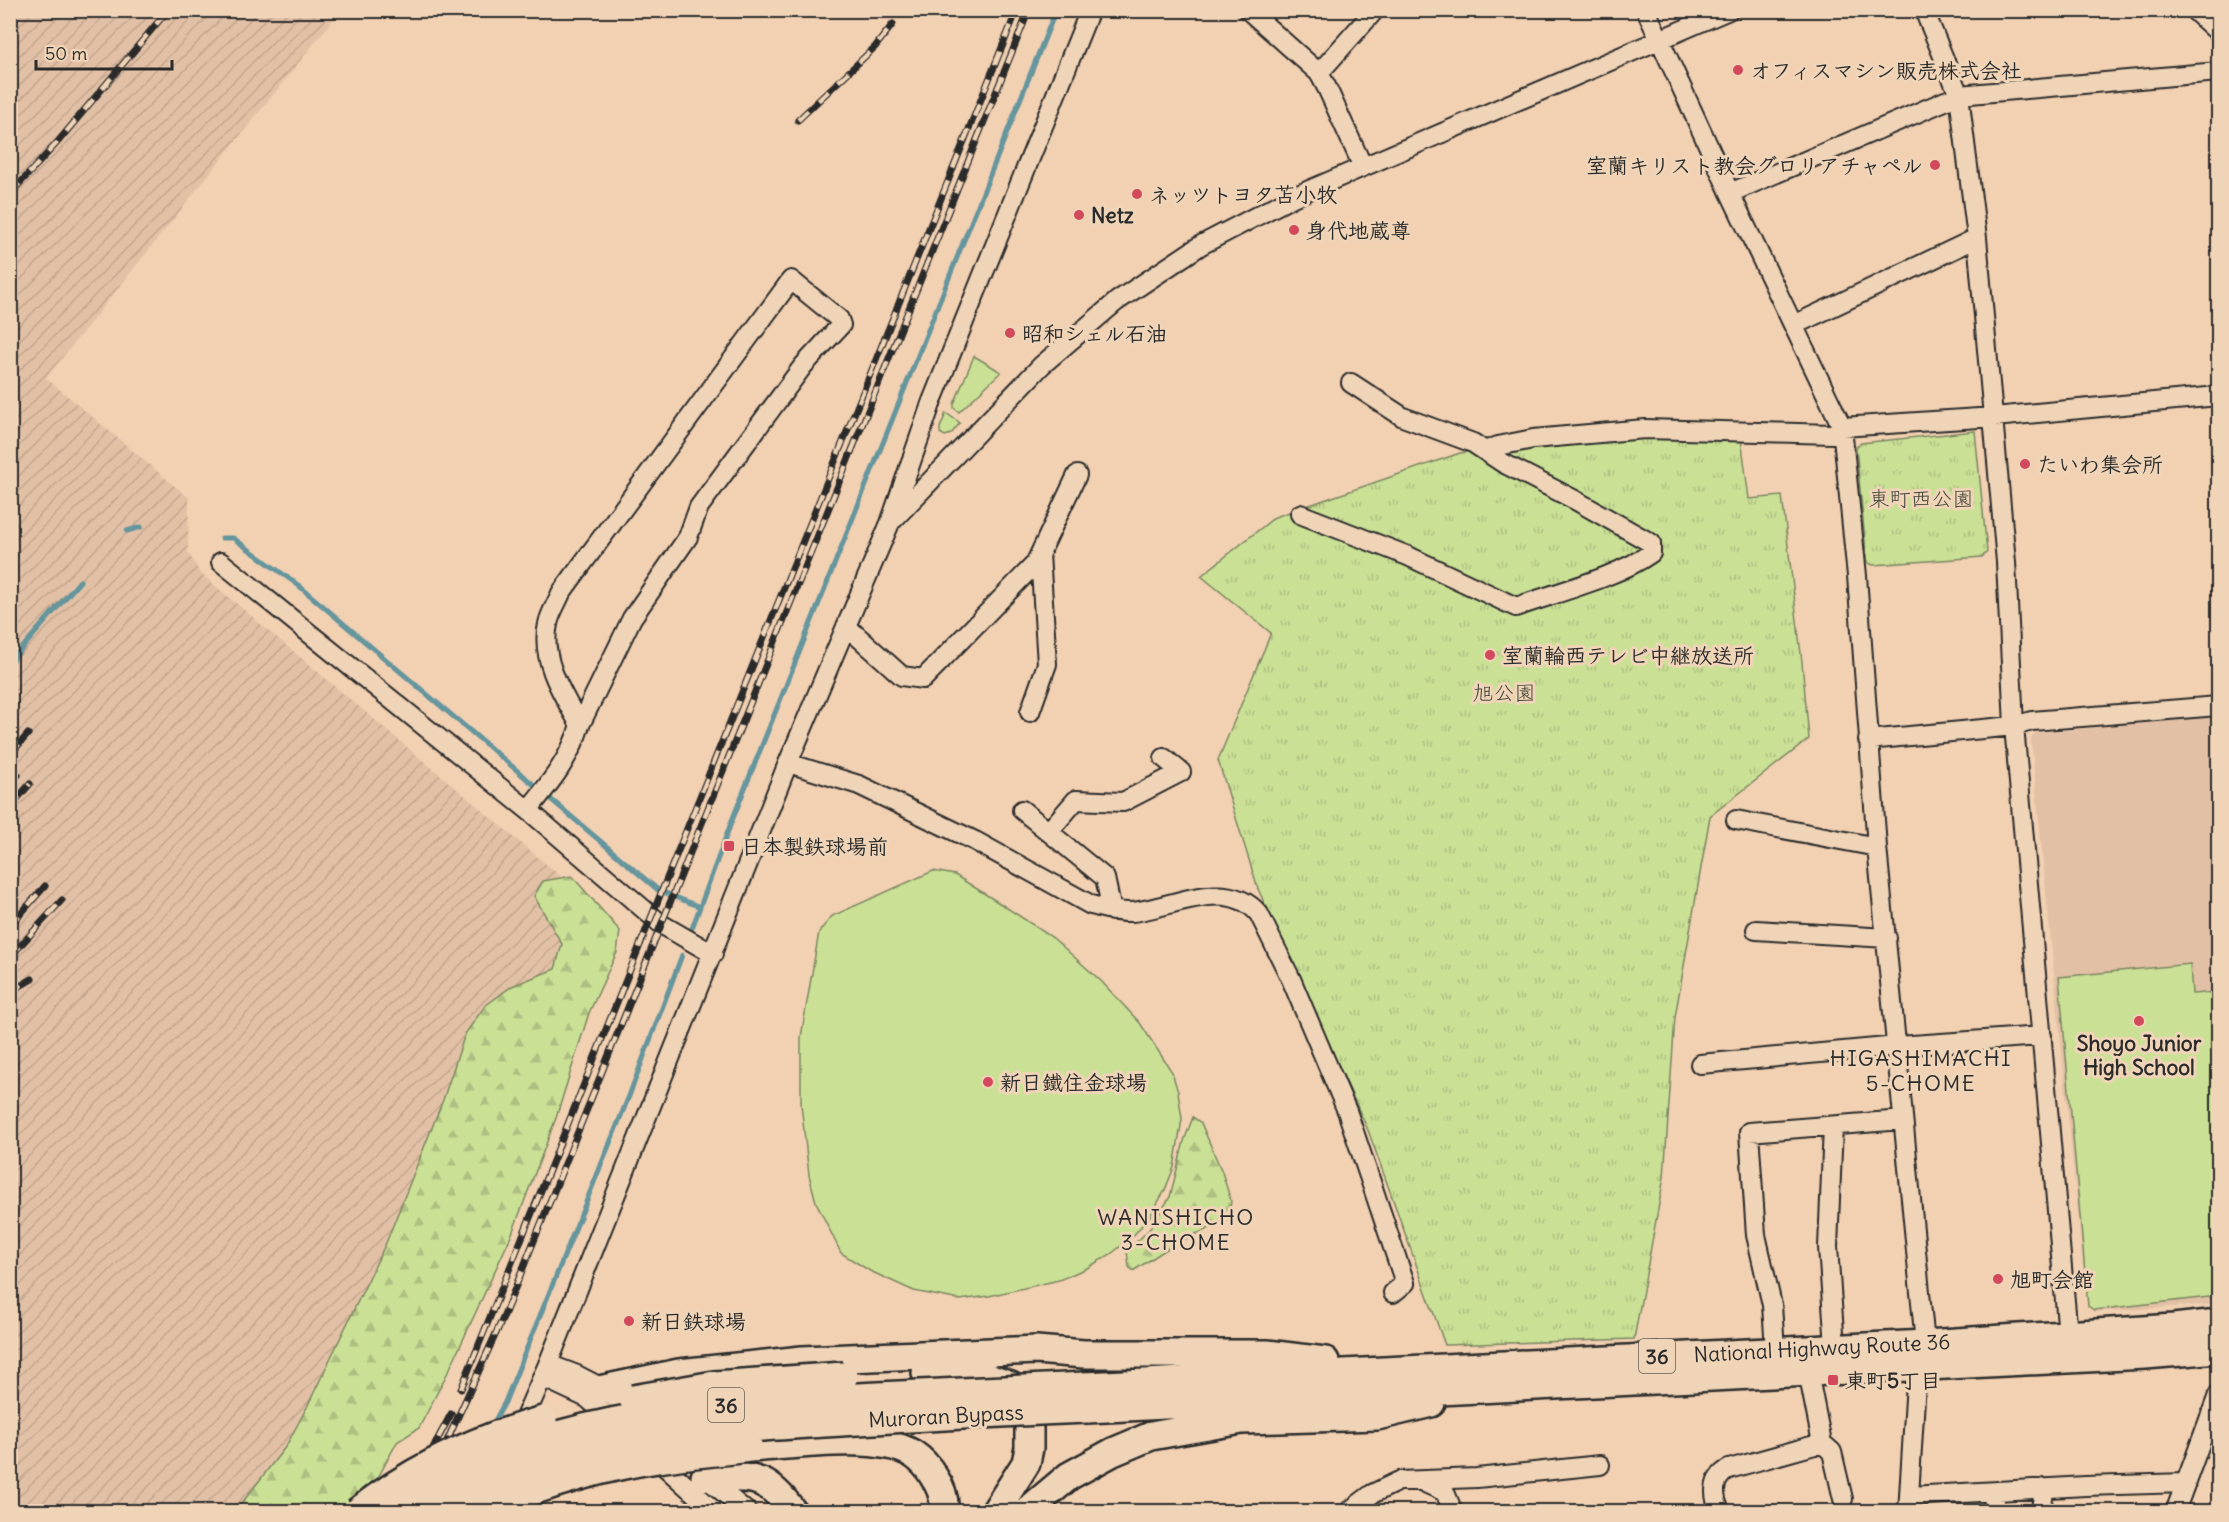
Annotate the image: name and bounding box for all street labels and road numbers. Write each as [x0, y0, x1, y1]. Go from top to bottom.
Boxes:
street label: National Highway Route 36 [1693, 1328, 1951, 1368]
road number: 36 [1639, 1339, 1675, 1373]
road number: 36 [708, 1388, 744, 1422]
street label: Muroran Bypass [868, 1398, 1024, 1434]

